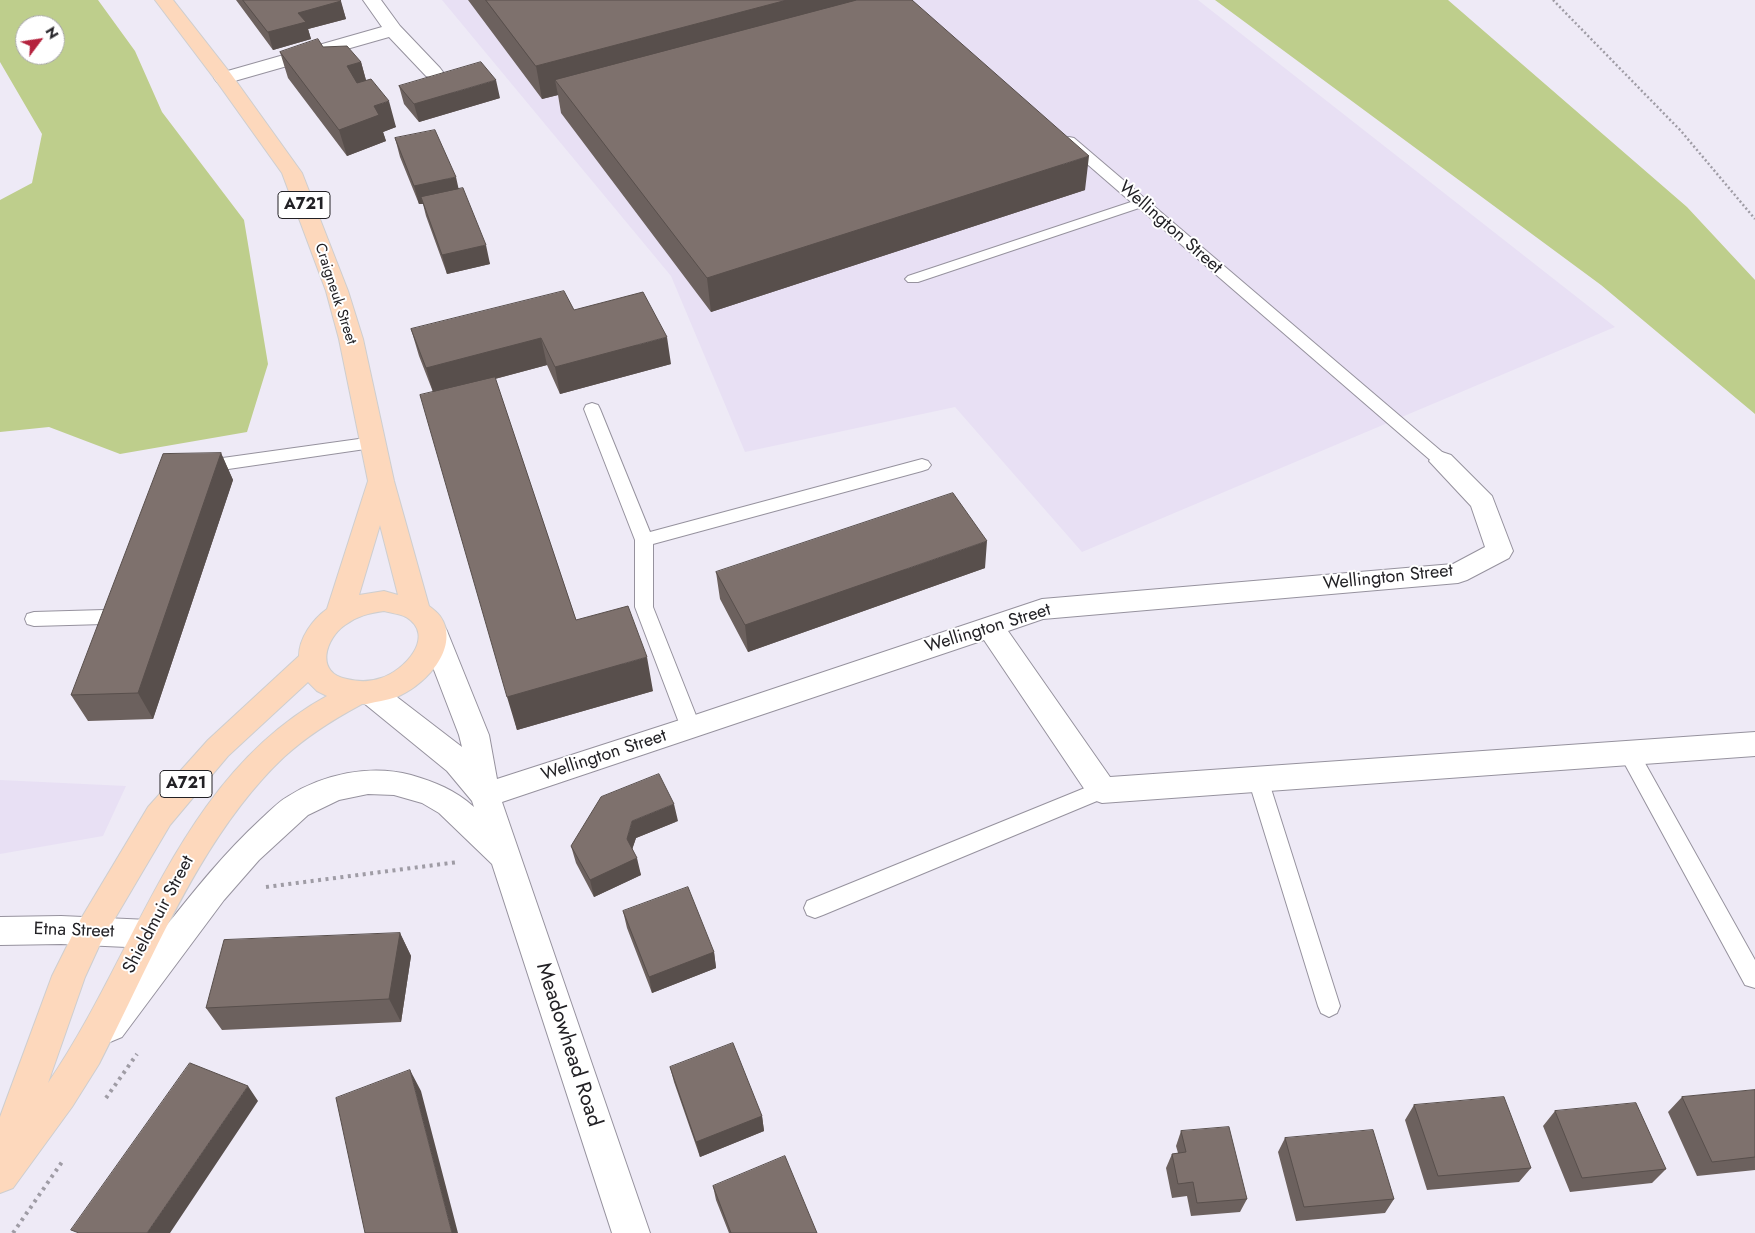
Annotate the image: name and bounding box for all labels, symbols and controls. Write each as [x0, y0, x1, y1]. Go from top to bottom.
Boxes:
north arrow [15, 15, 65, 65]
text: N [41, 23, 63, 43]
street label: Wellington Street [1114, 177, 1226, 279]
road number: A721 [278, 192, 330, 218]
street label: Craigneuk Street [310, 241, 360, 347]
street label: Wellington Street [1322, 560, 1454, 596]
street label: Wellington Street [923, 600, 1053, 658]
street label: Wellington Street [539, 726, 669, 786]
road number: A721 [160, 771, 212, 798]
street label: Shieldmuir Street [119, 852, 199, 978]
street label: Etna Street [33, 919, 115, 943]
street label: Meadowhead Road [530, 960, 606, 1130]

